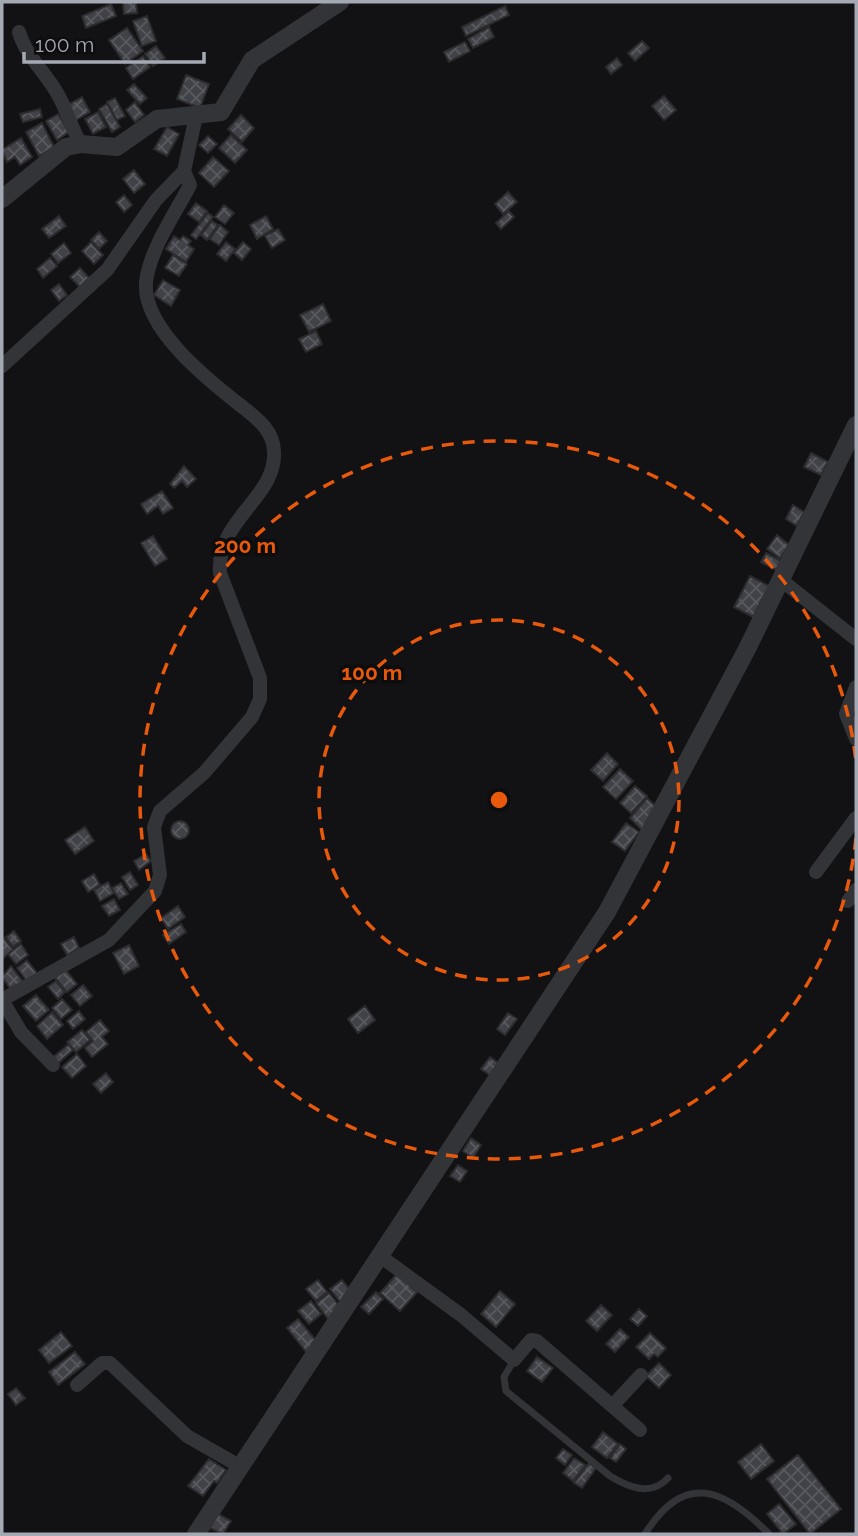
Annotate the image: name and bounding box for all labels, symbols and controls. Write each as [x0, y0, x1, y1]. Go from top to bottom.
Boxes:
scale bar [24, 21, 205, 65]
text: 100 m [35, 32, 94, 57]
text: 200 m [214, 533, 276, 558]
text: 100 m [342, 660, 402, 685]
centre of rings [487, 788, 511, 812]

